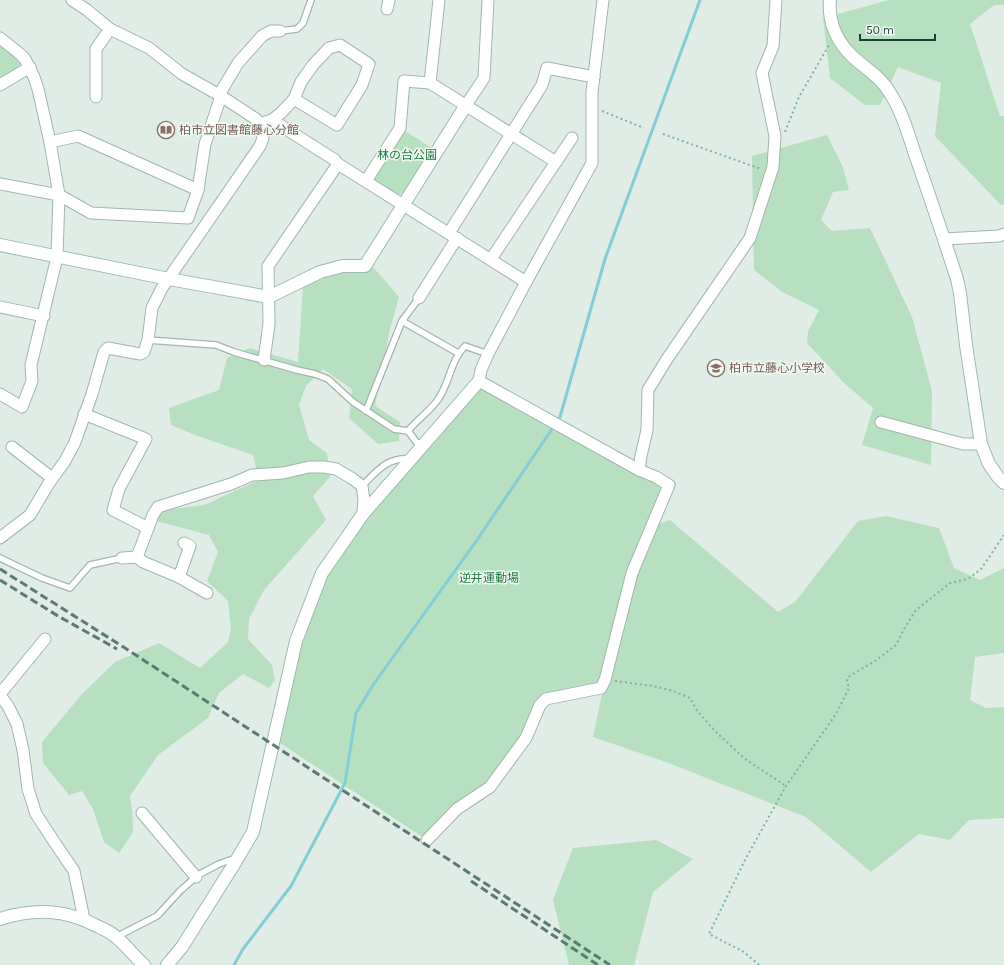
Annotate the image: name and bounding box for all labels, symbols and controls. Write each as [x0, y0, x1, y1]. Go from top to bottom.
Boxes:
scale bar [860, 16, 935, 42]
text: 50 m [866, 23, 894, 37]
library icon: 柏市立図書館藤心分館 [156, 120, 176, 140]
place label: 柏市立図書館藤心分館 [179, 123, 299, 137]
park label: 林の台公園 [377, 148, 437, 162]
school or university icon: 柏市立藤心小学校 [706, 358, 726, 378]
place label: 柏市立藤心小学校 [729, 361, 825, 375]
park label: 逆井運動場 [459, 571, 519, 585]

